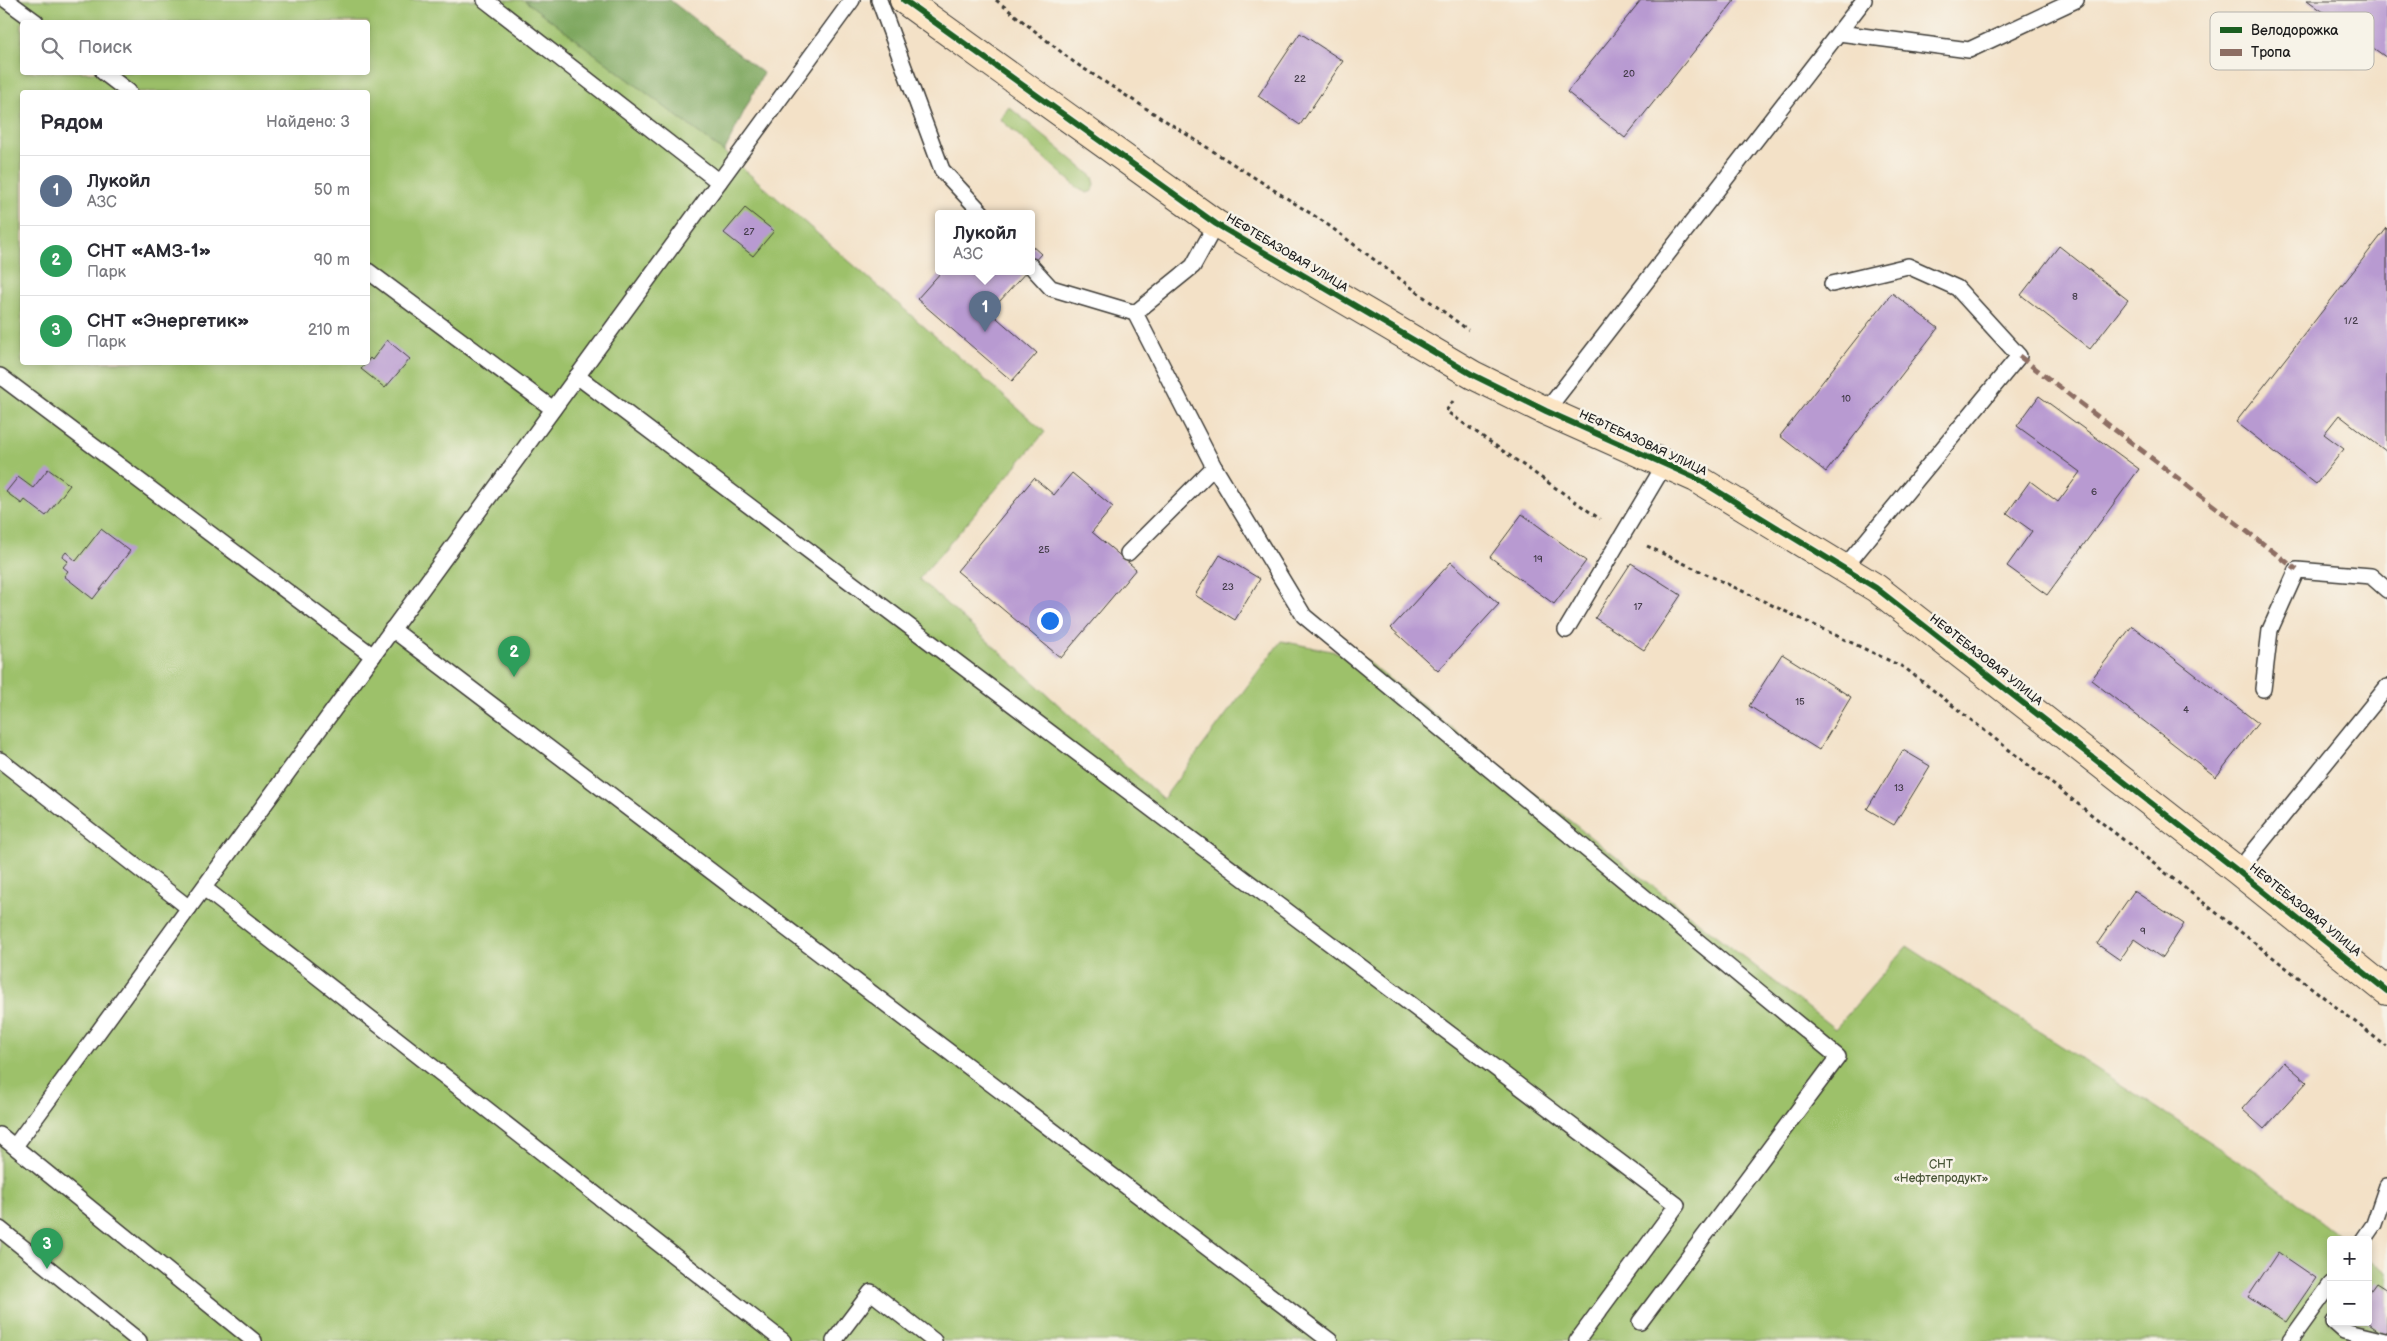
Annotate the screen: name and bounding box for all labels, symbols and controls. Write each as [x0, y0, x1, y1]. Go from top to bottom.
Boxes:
legend [2210, 12, 2374, 70]
search box [20, 20, 370, 75]
text: Велодорожка [2251, 22, 2339, 39]
icon: search [38, 34, 66, 62]
text: Поиск [78, 36, 132, 59]
text: Тропа [2251, 44, 2291, 61]
house number: 20 [1623, 68, 1635, 80]
house number: 22 [1294, 73, 1306, 85]
text: Рядом [40, 110, 103, 135]
text: Найдено: 3 [266, 113, 350, 132]
text: Лукойл [87, 170, 151, 193]
text: 1 [53, 181, 59, 200]
text: 50 m [314, 181, 350, 200]
text: АЗС [87, 193, 117, 212]
popup [935, 210, 1035, 275]
street label: НЕФТЕБАЗОВАЯ УЛИЦА [1223, 211, 1351, 296]
text: Лукойл [953, 222, 1017, 245]
house number: 27 [744, 226, 754, 238]
text: СНТ «АМЗ-1» [87, 240, 211, 263]
text: АЗС [953, 245, 983, 264]
text: 2 [51, 251, 61, 270]
text: 90 m [314, 251, 350, 270]
text: Парк [87, 263, 126, 282]
pin: 1 [969, 291, 1001, 332]
house number: 8 [2072, 291, 2078, 303]
text: СНТ «Энергетик» [87, 310, 250, 333]
house number: 1/2 [2344, 315, 2358, 327]
text: 3 [51, 321, 61, 340]
text: 210 m [308, 321, 350, 340]
text: Парк [87, 333, 126, 352]
house number: 10 [1841, 393, 1851, 405]
street label: НЕФТЕБАЗОВАЯ УЛИЦА [1577, 407, 1710, 480]
house number: 6 [2091, 486, 2097, 498]
house number: 25 [1038, 544, 1050, 556]
house number: 19 [1533, 553, 1543, 565]
house number: 23 [1222, 581, 1234, 593]
house number: 17 [1634, 601, 1642, 613]
your location [1037, 608, 1063, 634]
street label: НЕФТЕБАЗОВАЯ УЛИЦА [1926, 611, 2046, 709]
pin: 2 [498, 636, 530, 677]
house number: 15 [1795, 696, 1805, 708]
house number: 4 [2183, 704, 2189, 716]
house number: 13 [1894, 782, 1904, 794]
street label: НЕФТЕБАЗОВАЯ УЛИЦА [2246, 860, 2364, 960]
house number: 9 [2140, 925, 2146, 937]
park label: СНТ «Нефтепродукт» [1893, 1157, 1989, 1186]
pin: 3 [31, 1228, 63, 1269]
map controls [2327, 1236, 2372, 1326]
button: + [2327, 1236, 2372, 1281]
button: − [2327, 1281, 2372, 1326]

